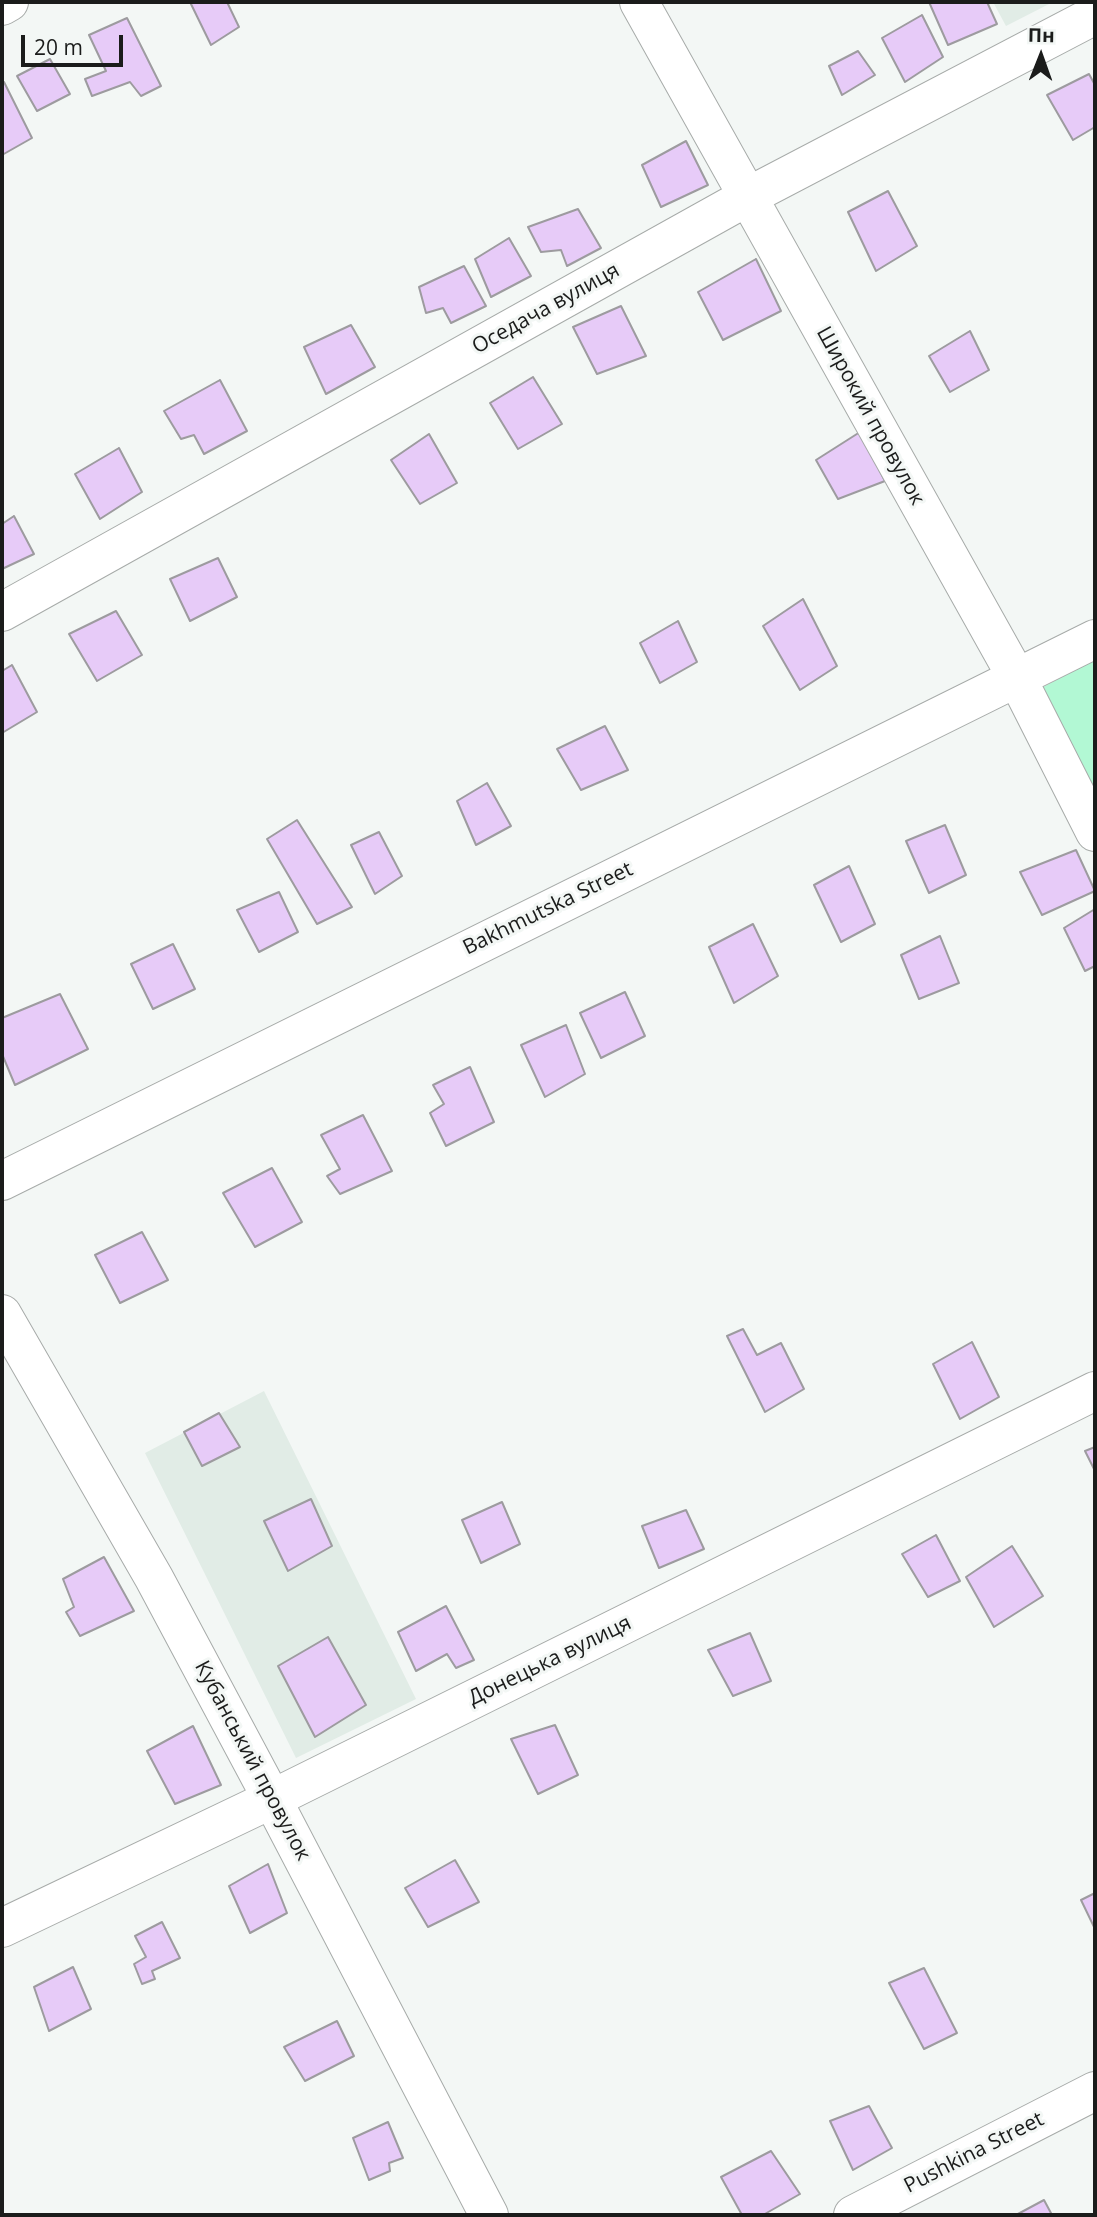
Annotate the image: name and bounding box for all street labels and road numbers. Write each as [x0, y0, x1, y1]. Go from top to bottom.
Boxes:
street label: Оседача вулиця [468, 258, 624, 360]
street label: Широкий провулок [810, 322, 930, 510]
street label: Bakhmutska Street [459, 857, 637, 961]
street label: Донецька вулиця [464, 1611, 636, 1711]
street label: Кубанський провулок [189, 1657, 315, 1865]
street label: Pushkina Street [900, 2107, 1048, 2199]

